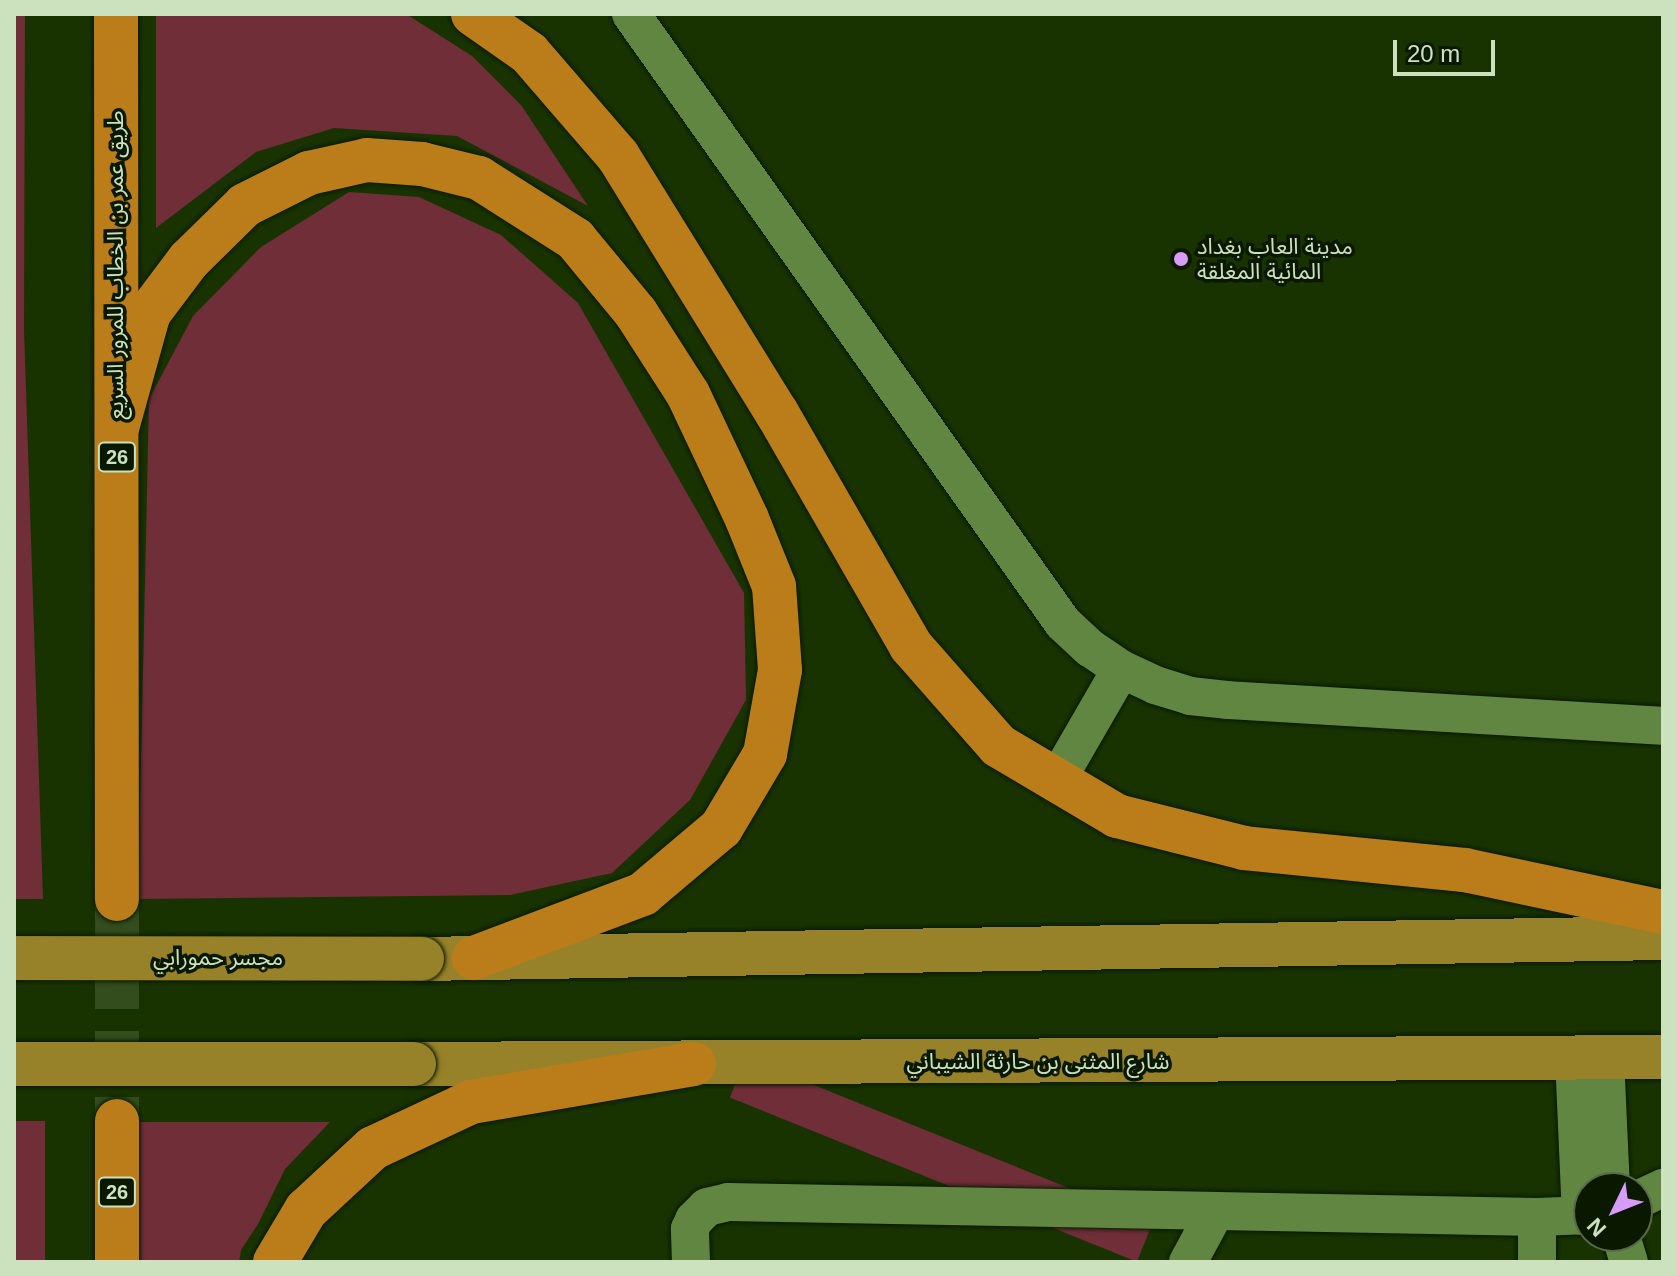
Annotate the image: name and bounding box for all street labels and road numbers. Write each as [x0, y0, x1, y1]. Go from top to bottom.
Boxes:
street label: طريق عمر بن الخطاب للمرور السريع [103, 111, 129, 419]
road number: 26 [97, 441, 137, 473]
street label: مجسر حمورابي [153, 945, 283, 971]
street label: شارع المثنى بن حارثة الشيباني [907, 1049, 1169, 1075]
road number: 26 [97, 1176, 137, 1208]

